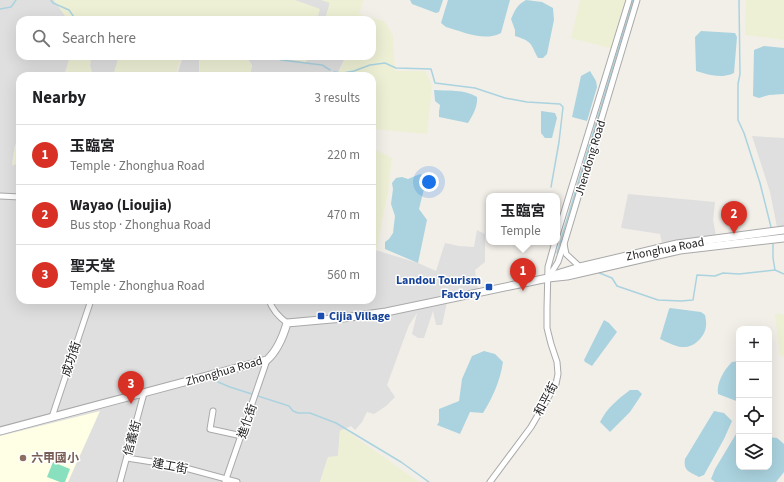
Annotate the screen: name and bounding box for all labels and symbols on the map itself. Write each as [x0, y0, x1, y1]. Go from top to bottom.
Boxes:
street label: Jhendong Road [571, 118, 610, 198]
your location [419, 172, 439, 192]
pin: 2 [721, 201, 747, 234]
street label: Zhonghua Road [625, 234, 706, 265]
pin: 1 [510, 258, 536, 291]
place label: Landou Tourism Factory [396, 272, 482, 303]
marker: Landou Tourism Factory [484, 282, 494, 292]
place label: Cijia Village [329, 308, 390, 325]
marker: Cijia Village [316, 311, 326, 321]
street label: 成功街 [58, 339, 85, 379]
street label: Zhonghua Road [184, 352, 265, 391]
pin: 3 [118, 371, 144, 404]
street label: 和平街 [530, 379, 562, 419]
street label: 進化街 [234, 401, 261, 441]
street label: 信義街 [120, 419, 145, 458]
place label: 六甲國小 [31, 450, 79, 467]
marker: 六甲國小 [18, 453, 28, 463]
street label: 建工街 [151, 455, 189, 478]

